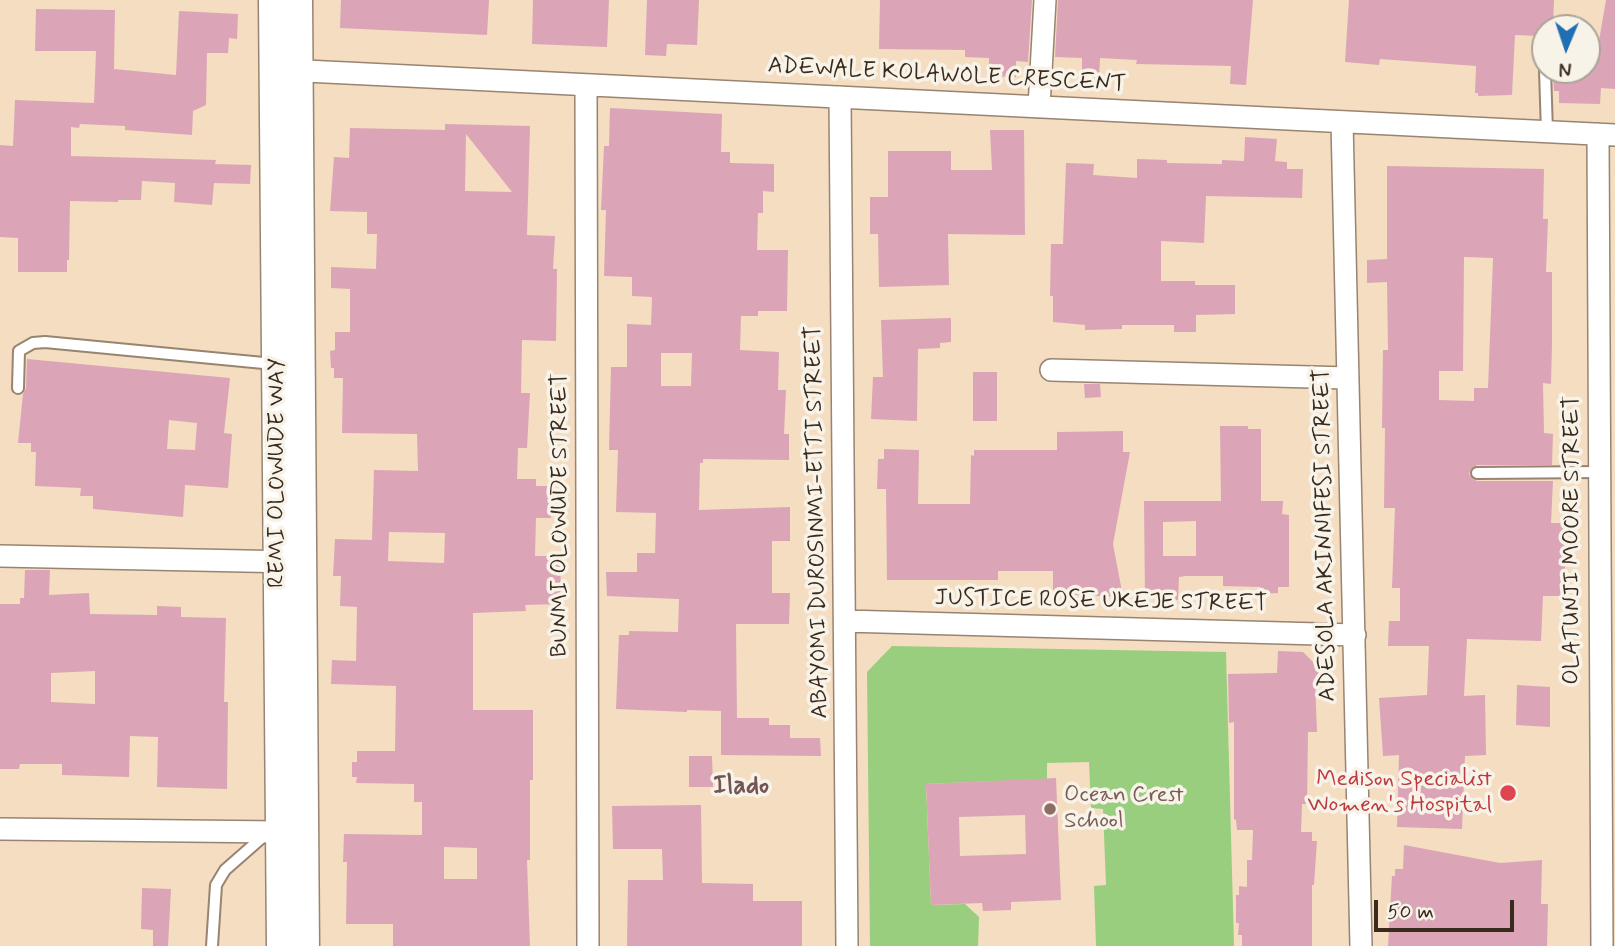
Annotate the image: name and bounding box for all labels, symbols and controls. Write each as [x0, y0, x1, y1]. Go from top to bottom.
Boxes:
north arrow [1531, 14, 1601, 84]
street label: ADEWALE KOLAWOLE CRESCENT [767, 53, 1127, 99]
text: N [1559, 56, 1572, 81]
street label: ABAYOMI DUROSINMI-ETTI STREET [801, 325, 835, 719]
street label: REMI OLOWUDE WAY [264, 358, 292, 588]
street label: ADESOLA AKINNIFESI STREET [1309, 368, 1343, 702]
street label: BUNMI OLOWUDE STREET [547, 373, 575, 657]
street label: OLATUNJI MOORE STREET [1559, 395, 1587, 685]
street label: JUSTICE ROSE UKEJE STREET [934, 585, 1268, 619]
place label: Medison Specialist Women's Hospital [1308, 766, 1492, 820]
district label: Ilado [713, 772, 769, 804]
place label: Ocean Crest School [1064, 782, 1184, 836]
marker: Medison Specialist Women's Hospital [1498, 783, 1518, 803]
marker: Ocean Crest School [1042, 801, 1058, 817]
scale bar [1377, 886, 1517, 930]
text: 50 m [1387, 898, 1434, 926]

